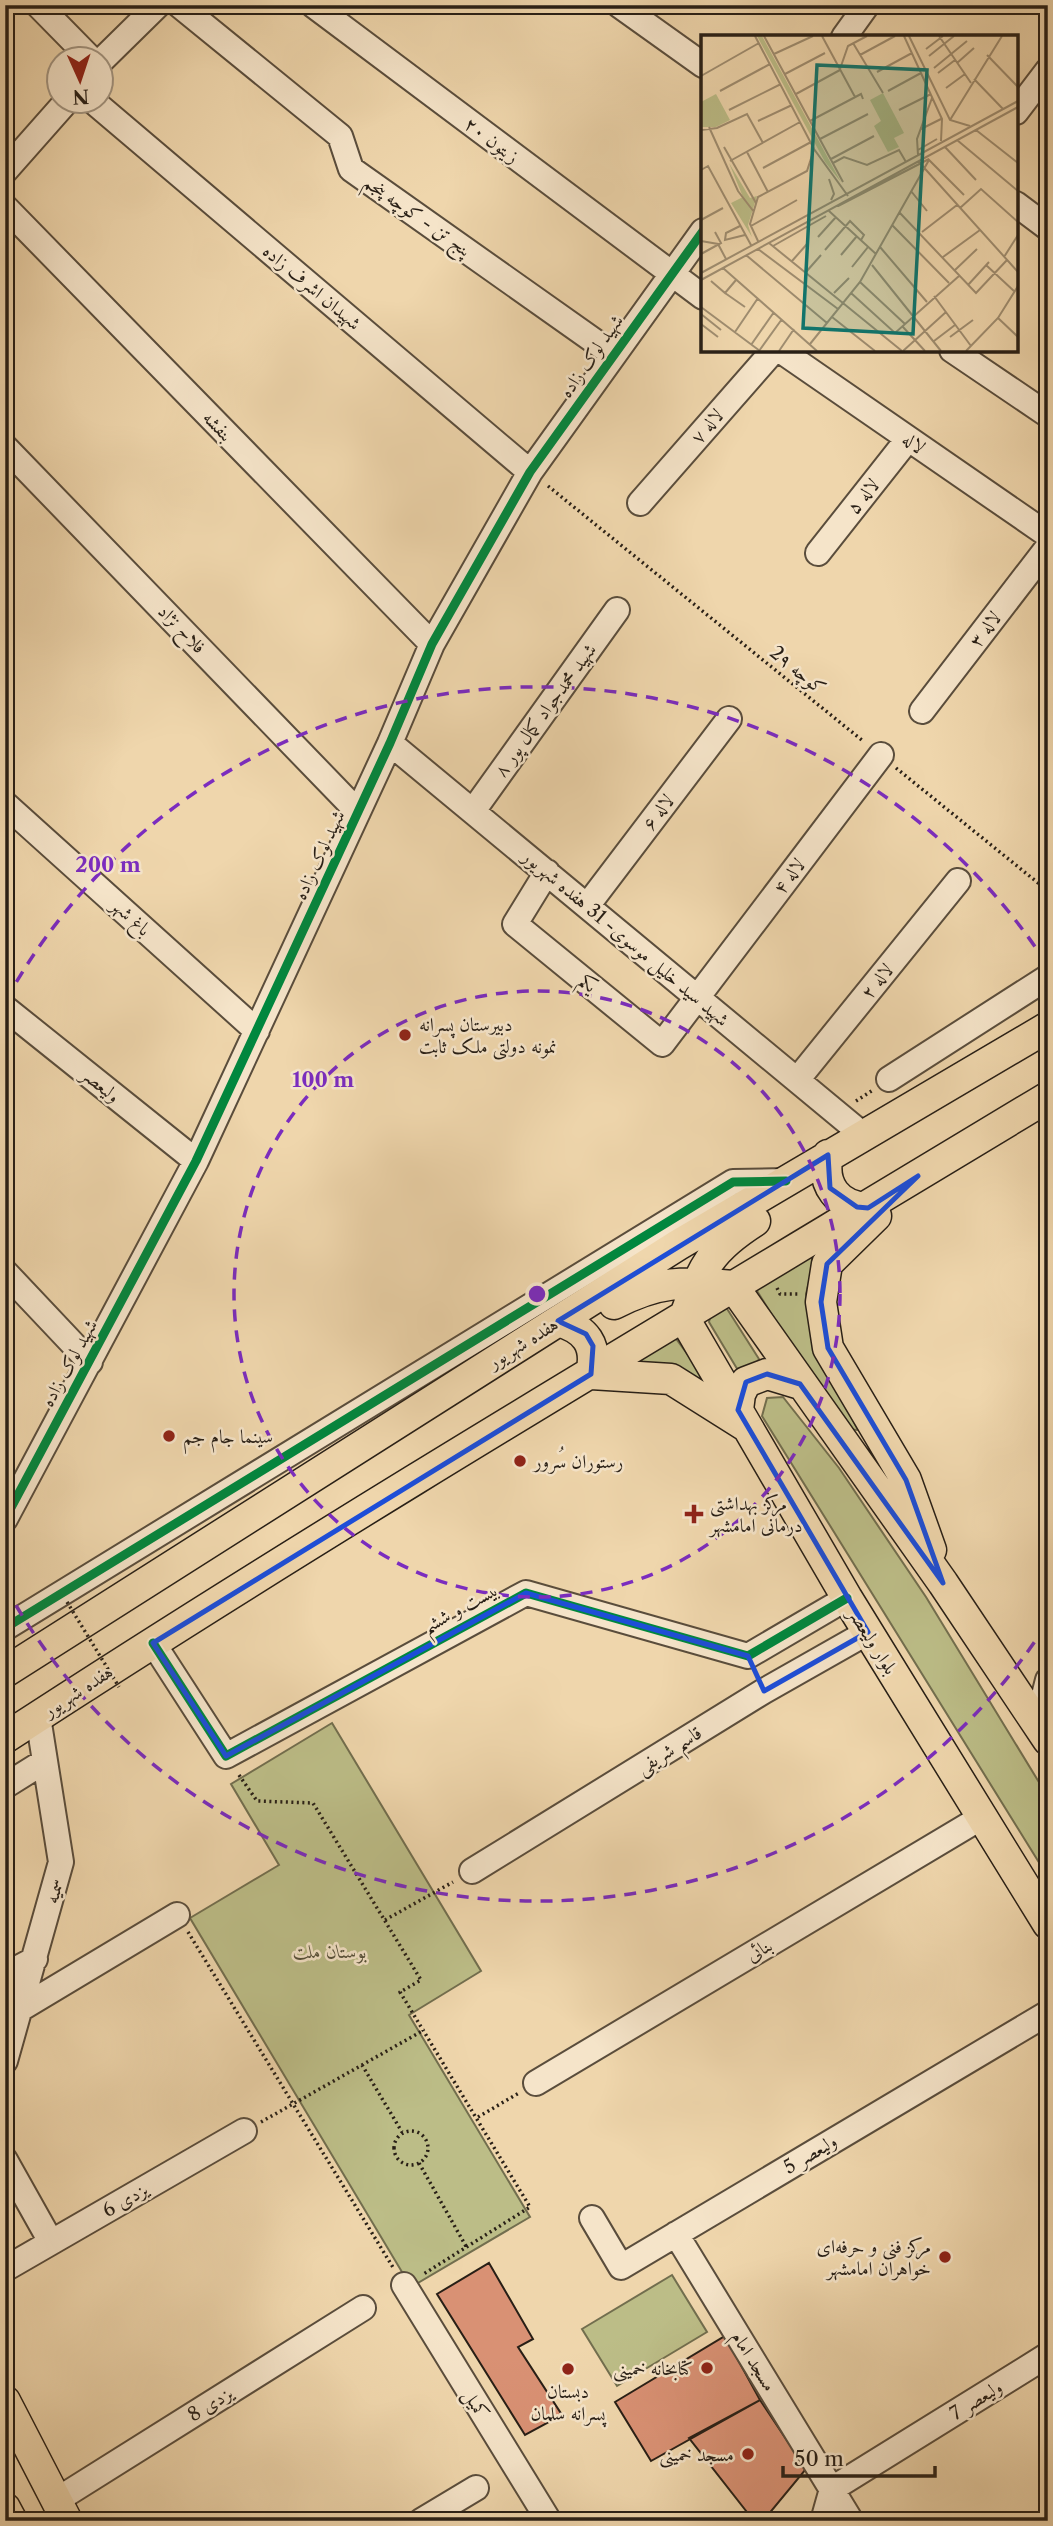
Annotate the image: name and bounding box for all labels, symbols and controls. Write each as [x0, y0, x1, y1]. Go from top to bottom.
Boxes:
inset map [701, 35, 1018, 352]
north arrow [46, 46, 116, 116]
text: N [72, 85, 90, 108]
street label: زیتون ۲۰ [459, 112, 524, 169]
street label: پنج تن - کوچه پنجم [356, 170, 476, 267]
street label: شهیدان اشرف زاده [258, 239, 366, 335]
street label: شهید لوک زاده [554, 310, 629, 403]
street label: لاله ۷ [686, 404, 728, 448]
street label: بنفشه [198, 406, 238, 446]
street label: لاله [898, 427, 930, 459]
street label: لاله ۵ [842, 474, 884, 518]
street label: فلاح نژاد [149, 600, 211, 663]
street label: لاله ۳ [964, 607, 1006, 651]
street label: شهید محمدجواد کمال پور ۸ [489, 639, 603, 782]
street label: کوچه 2۹ [764, 641, 830, 701]
street label: لاله ۶ [637, 790, 679, 834]
street label: شهید لوک زاده [288, 807, 351, 904]
street label: شهید سید خلیل موسوی- 31 هفده شهریور [515, 844, 734, 1033]
text: 200 m [75, 852, 141, 877]
street label: لاله ۴ [768, 854, 810, 898]
street label: باغ شهر [102, 892, 155, 944]
street label: لاله ۲ [856, 959, 898, 1003]
street label: یکم [570, 969, 603, 1003]
place label: دبیرستان پسرانه نمونه دولتی ملک ثابت [419, 1013, 557, 1060]
marker: دبیرستان پسرانه نمونه دولتی ملک ثابت [397, 1027, 413, 1043]
street label: ولیعصر [75, 1061, 125, 1108]
text: 100 m [292, 1067, 354, 1092]
centre of rings [525, 1282, 549, 1306]
street label: هفده شهریور [482, 1312, 563, 1376]
street label: شهید لوک زاده [36, 1315, 103, 1411]
place label: سینما جام جم [183, 1425, 273, 1455]
marker: سینما جام جم [161, 1428, 177, 1444]
place label: رستوران سُرور [532, 1446, 623, 1474]
marker: رستوران سُرور [512, 1453, 528, 1469]
place label: مرکز بهداشتی درمانی امامشهر [708, 1492, 803, 1538]
marker: مرکز بهداشتی درمانی امامشهر [684, 1504, 704, 1524]
street label: بیست و ششم [418, 1578, 506, 1645]
street label: بلوار ولیعصر [842, 1602, 902, 1679]
street label: هفده شهریور [37, 1660, 118, 1724]
street label: قاسم شریفی [632, 1721, 710, 1786]
street label: سمیه [40, 1876, 68, 1906]
street label: بنائی [742, 1933, 776, 1967]
park label: بوستان ملت [293, 1940, 367, 1964]
street label: ولیعصر 5 [779, 2129, 841, 2180]
street label: یزدی 6 [98, 2177, 153, 2222]
place label: مرکز فنی و حرفه‌ای خواهران امامشهر [816, 2235, 931, 2281]
marker: مرکز فنی و حرفه‌ای خواهران امامشهر [937, 2249, 953, 2265]
street label: مسجد امام [722, 2327, 781, 2398]
place label: کتابخانه خمینی [613, 2357, 693, 2382]
marker: کتابخانه خمینی [699, 2360, 715, 2376]
marker: دبستان پسرانه سلمان [560, 2361, 576, 2377]
street label: ولیعصر 7 [946, 2375, 1007, 2426]
place label: دبستان پسرانه سلمان [530, 2380, 607, 2428]
street label: یزدی 8 [183, 2381, 238, 2427]
street label: کمیل [456, 2385, 494, 2424]
scale bar [783, 2435, 936, 2479]
place label: مسجد خمینی [659, 2443, 734, 2468]
marker: مسجد خمینی [740, 2446, 756, 2462]
text: 50 m [794, 2446, 844, 2471]

